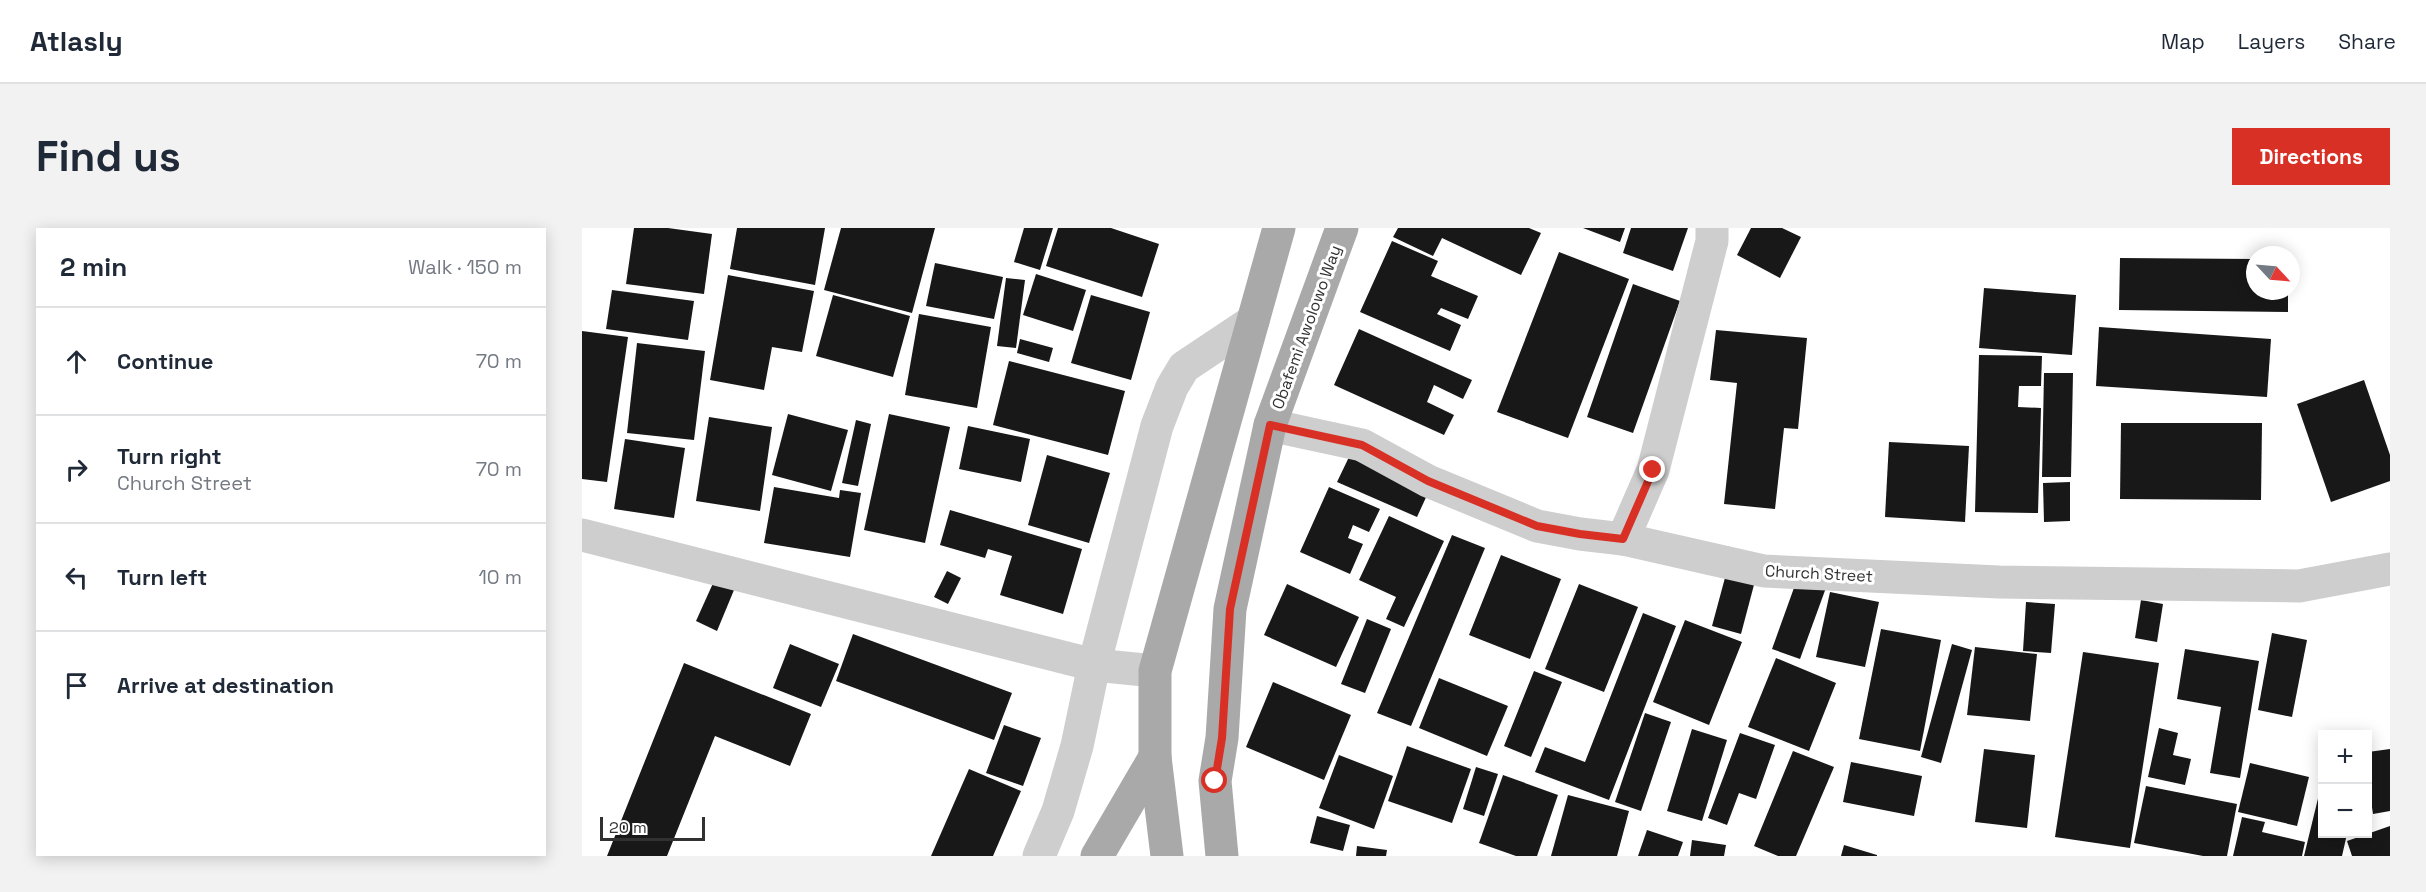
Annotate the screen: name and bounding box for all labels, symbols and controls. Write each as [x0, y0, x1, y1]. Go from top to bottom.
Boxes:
text: Atlasly [30, 23, 123, 59]
text: Map [2161, 28, 2205, 55]
text: Layers [2238, 28, 2305, 55]
text: Share [2338, 28, 2396, 55]
button: Directions [2232, 128, 2390, 185]
text: Find us [36, 130, 181, 183]
street label: Obafemi Awolowo Way [1267, 242, 1346, 412]
north arrow [2246, 246, 2300, 300]
text: 2 min [60, 250, 127, 284]
text: Walk · 150 m [408, 254, 522, 280]
icon: ahead [60, 345, 93, 378]
text: Continue [117, 347, 213, 375]
text: 70 m [476, 348, 522, 374]
text: Turn right [117, 442, 222, 470]
icon: right [60, 453, 93, 486]
text: 70 m [476, 456, 522, 482]
route end [1639, 456, 1665, 482]
text: Church Street [117, 470, 252, 496]
street label: Church Street [1765, 560, 1873, 587]
icon: left [60, 561, 93, 594]
text: Turn left [117, 563, 207, 591]
text: 10 m [478, 564, 522, 590]
icon: arrive [60, 669, 93, 702]
text: Arrive at destination [117, 671, 334, 699]
map controls [2318, 730, 2372, 838]
button: + [2318, 730, 2372, 784]
route start [1201, 767, 1227, 793]
button: − [2318, 784, 2372, 838]
scale bar [600, 814, 705, 842]
text: 20 m [609, 817, 647, 838]

